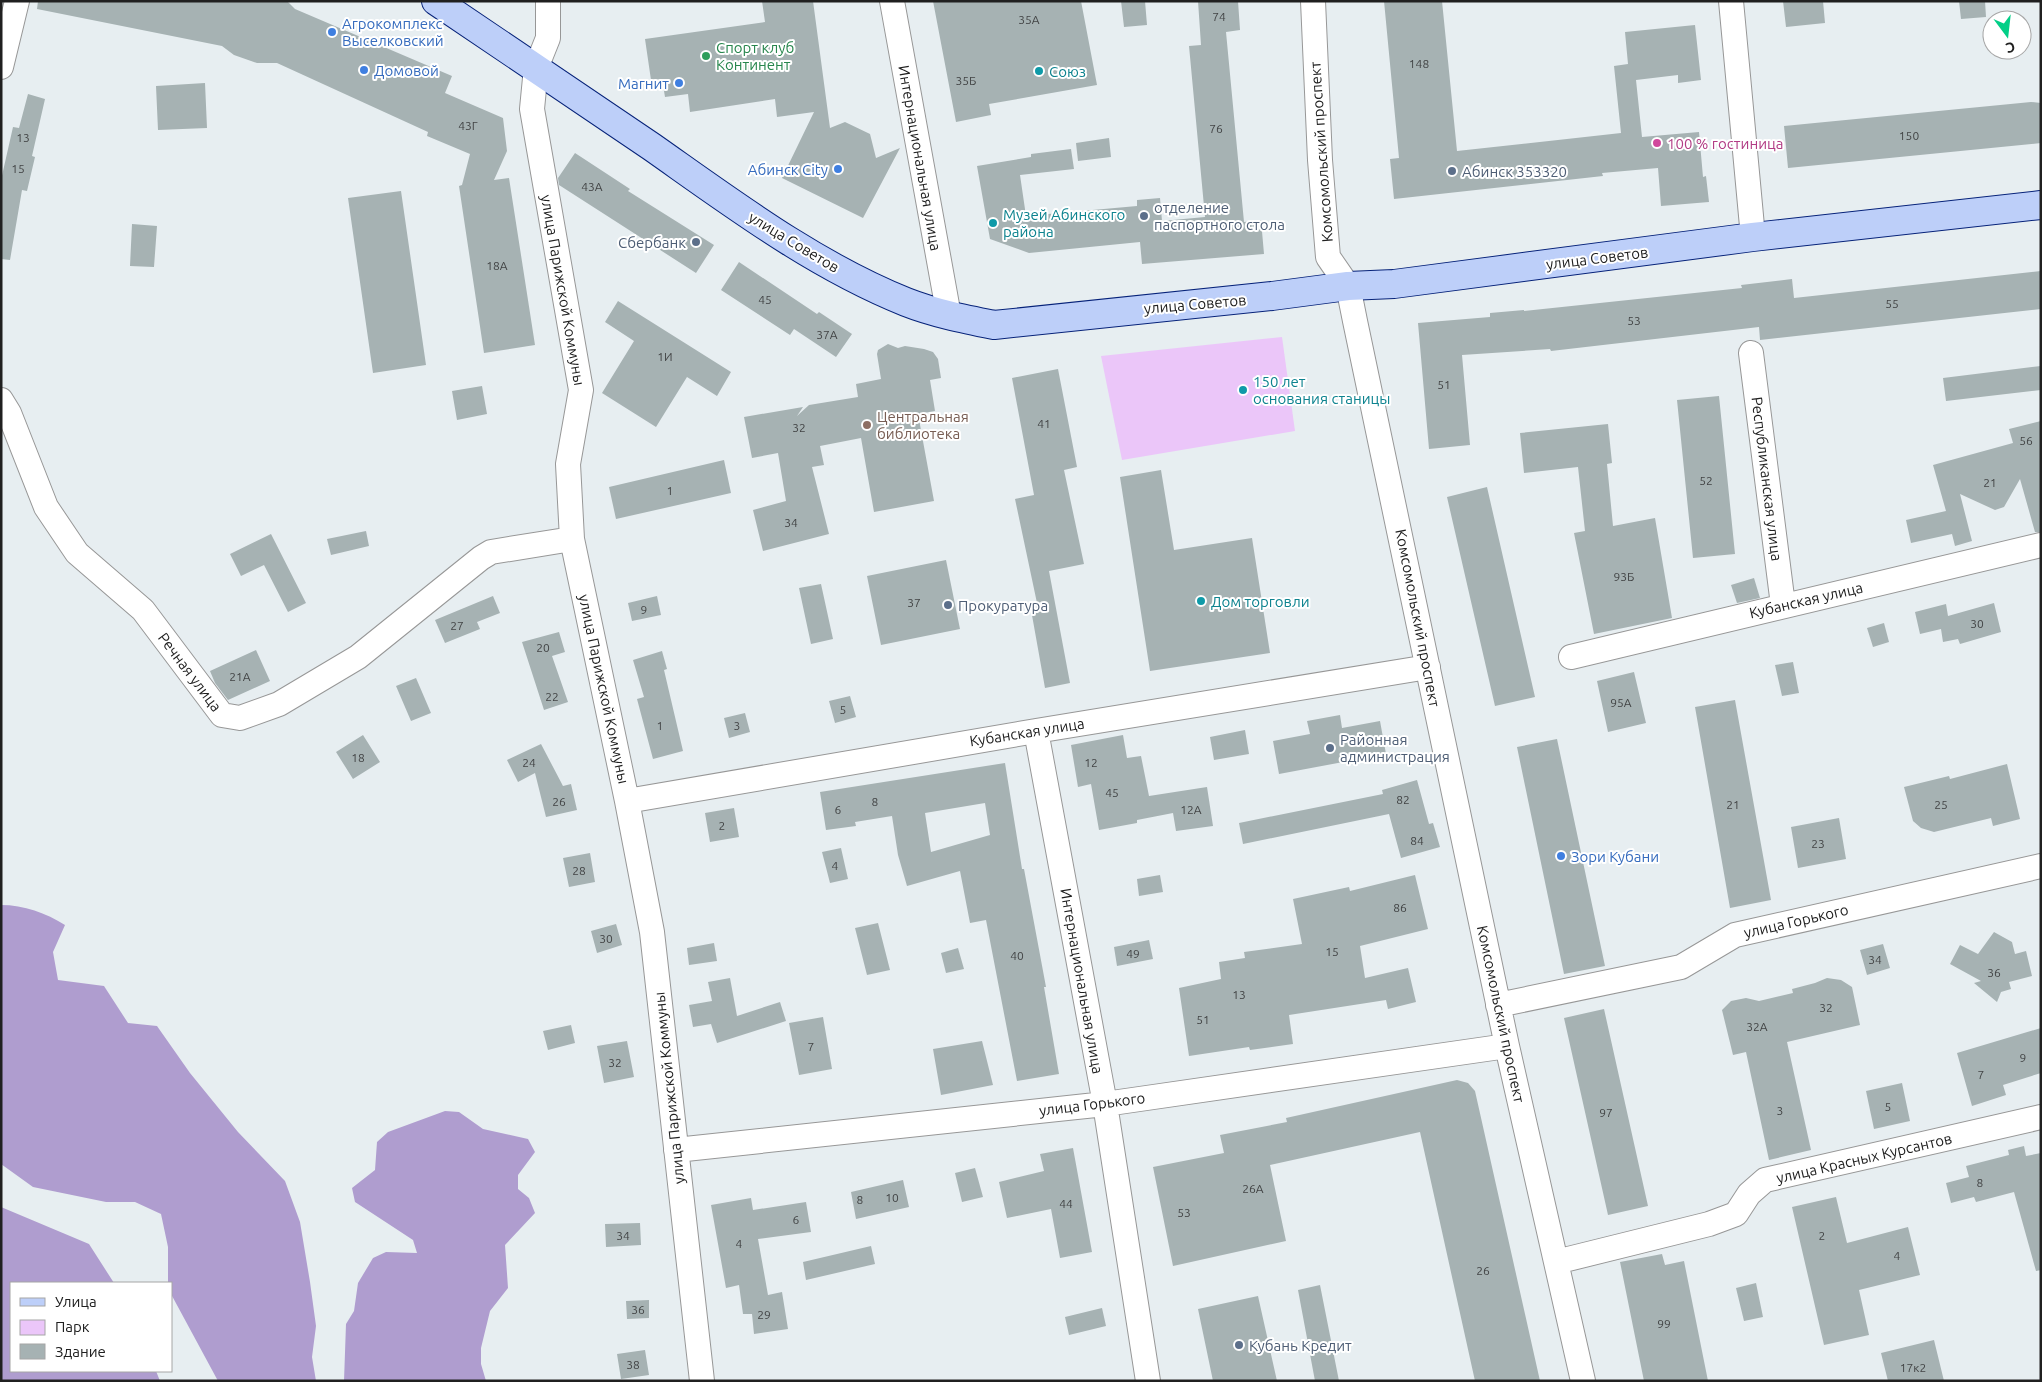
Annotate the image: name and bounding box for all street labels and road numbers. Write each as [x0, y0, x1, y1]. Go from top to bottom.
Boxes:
street label: Комсомольский проспект [1306, 61, 1336, 243]
street label: Интернациональная улица [895, 64, 945, 252]
street label: улица Парижской Коммуны [538, 193, 588, 387]
street label: улица Советов [746, 208, 842, 276]
street label: улица Советов [1545, 243, 1649, 273]
street label: улица Советов [1143, 291, 1247, 317]
street label: Республиканская улица [1748, 396, 1786, 562]
street label: Комсомольский проспект [1392, 528, 1444, 709]
street label: Кубанская улица [1748, 579, 1864, 621]
street label: улица Парижской Коммуны [576, 593, 632, 785]
street label: Речная улица [155, 629, 225, 715]
street label: Кубанская улица [968, 715, 1086, 749]
street label: Интернациональная улица [1057, 887, 1107, 1075]
street label: улица Горького [1742, 901, 1850, 941]
street label: Комсомольский проспект [1474, 924, 1528, 1105]
street label: улица Парижской Коммуны [650, 991, 688, 1185]
street label: улица Горького [1038, 1089, 1146, 1119]
street label: улица Красных Курсантов [1775, 1129, 1953, 1187]

